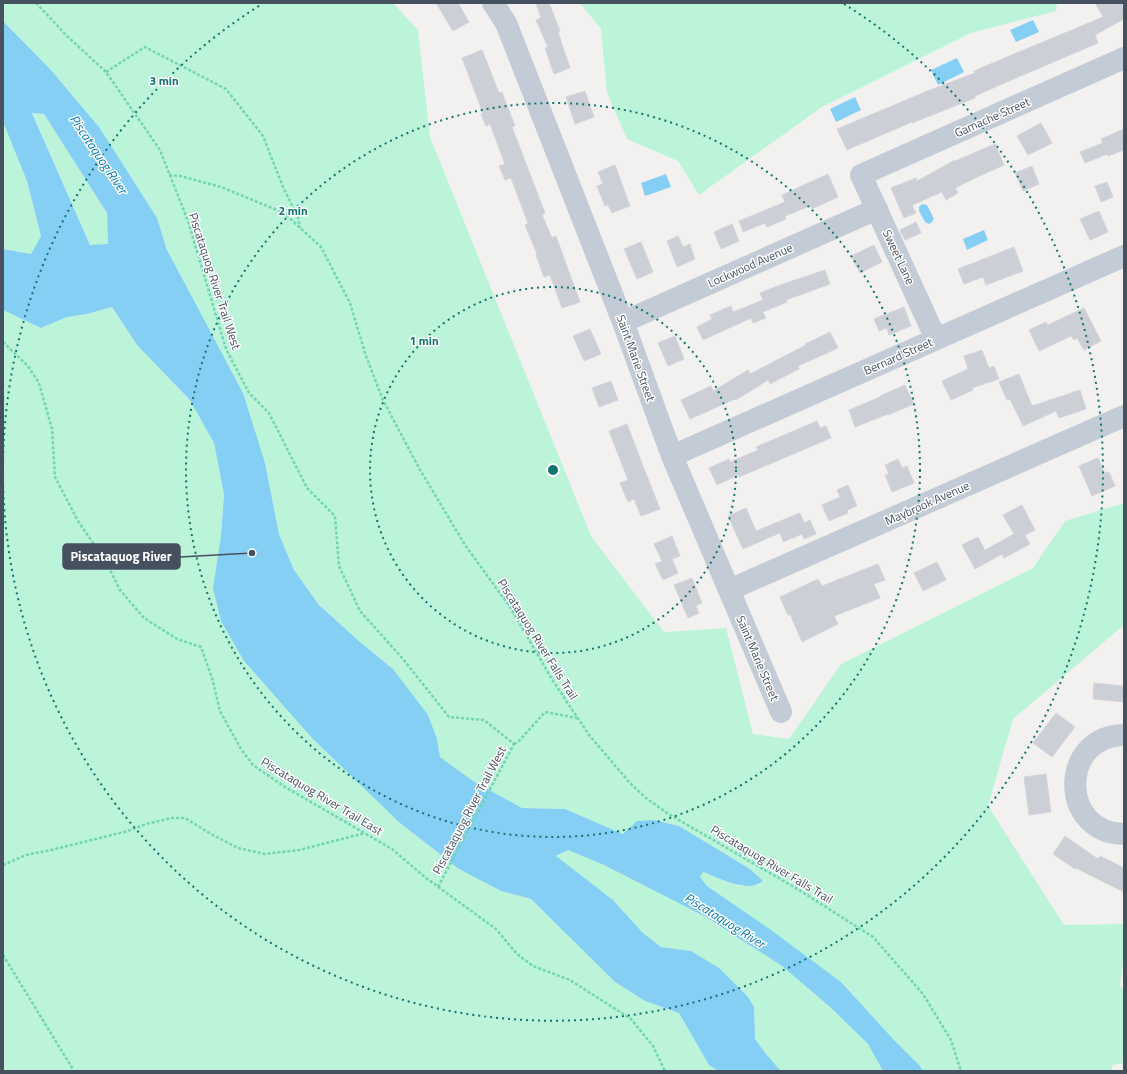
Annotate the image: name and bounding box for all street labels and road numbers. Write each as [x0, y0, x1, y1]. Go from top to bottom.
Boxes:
street label: Gamache Street [951, 92, 1033, 142]
street label: Piscataquog River Trail West [184, 210, 246, 353]
street label: Sweet Lane [878, 226, 920, 288]
street label: Lockwood Avenue [704, 238, 796, 292]
street label: Saint Marie Street [612, 312, 661, 405]
street label: Bernard Street [860, 332, 936, 380]
street label: Maybrook Avenue [882, 476, 972, 530]
street label: Piscataquog River Falls Trail [493, 575, 583, 703]
street label: Saint Marie Street [731, 612, 785, 704]
street label: Piscataquog River Trail West [427, 742, 511, 878]
street label: Piscataquog River Trail East [257, 752, 387, 840]
street label: Piscataquog River Falls Trail [707, 820, 837, 908]

